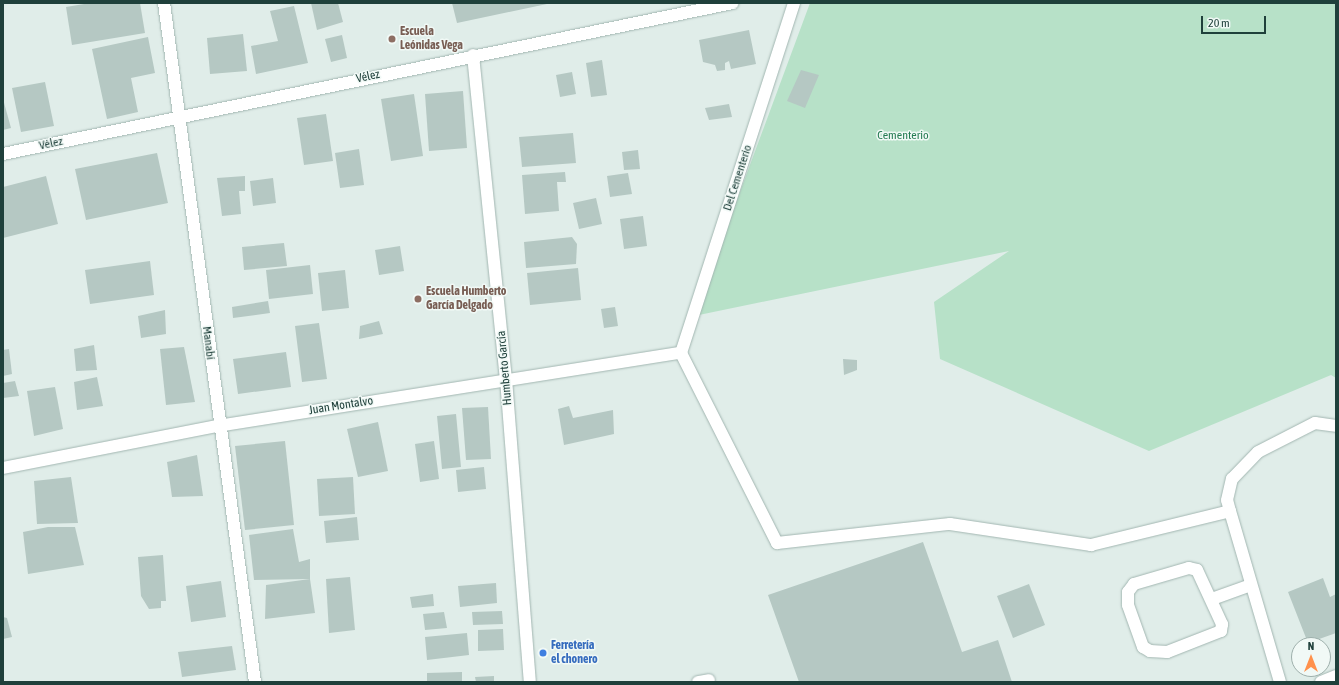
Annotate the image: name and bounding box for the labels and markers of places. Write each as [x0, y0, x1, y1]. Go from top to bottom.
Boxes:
place label: Escuela Leónidas Vega [400, 25, 463, 53]
marker: Escuela Leónidas Vega [387, 34, 397, 44]
place label: Escuela Humberto García Delgado [426, 285, 506, 313]
marker: Escuela Humberto García Delgado [413, 294, 423, 304]
place label: Ferretería el chonero [551, 639, 598, 667]
marker: Ferretería el chonero [538, 648, 548, 658]

